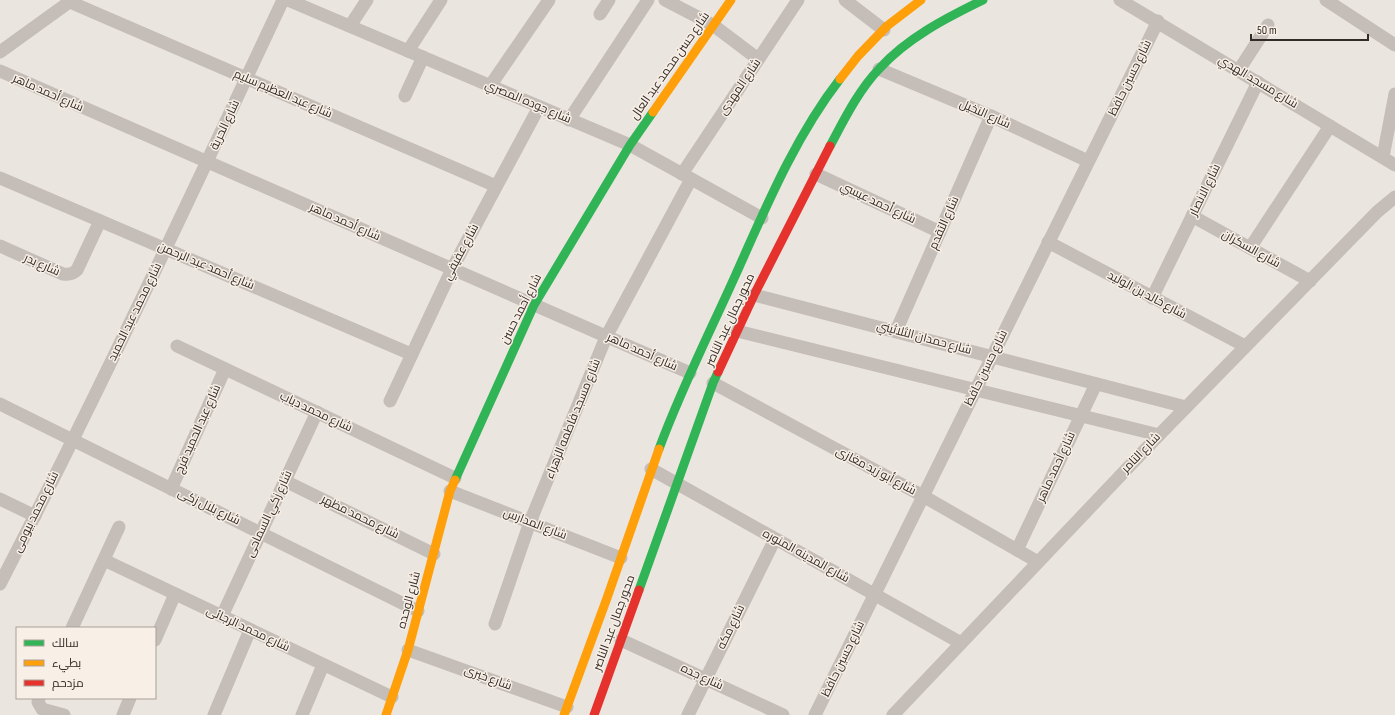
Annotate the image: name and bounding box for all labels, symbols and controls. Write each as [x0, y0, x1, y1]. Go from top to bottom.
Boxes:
street label: شارع حسن محمد عبد العال [627, 9, 713, 123]
scale bar [1251, 16, 1368, 42]
text: 50 m [1257, 23, 1277, 38]
street label: شارع حسين حافظ [1105, 37, 1155, 119]
street label: شارع مسجد الهدي [1214, 52, 1301, 113]
street label: شارع المهدى [716, 56, 764, 118]
street label: شارع عبد العظيم سليم [231, 66, 335, 122]
street label: شارع أحمد ماهر [9, 69, 86, 115]
street label: شارع جوده المصري [482, 77, 573, 129]
street label: شارع النخيل [957, 96, 1013, 132]
street label: شارع الحرية [207, 97, 243, 152]
street label: شارع الانصار [1185, 161, 1224, 219]
street label: شارع أحمد عيسي [837, 178, 919, 229]
street label: شارع التقدم [926, 194, 962, 252]
street label: شارع أحمد ماهر [306, 198, 383, 244]
street label: شارع عفيفي [440, 221, 484, 284]
street label: شارع السكران [1219, 227, 1283, 271]
street label: شارع أحمد عبد الرحمن [155, 238, 257, 293]
street label: شارع بدر [21, 250, 62, 280]
street label: شارع محمد عبد الحميد [105, 260, 165, 364]
street label: شارع خالد بن الوليد [1105, 268, 1189, 322]
street label: شارع أحمد حسن [496, 271, 545, 347]
street label: محور جمال عبد الناصر [701, 271, 758, 370]
street label: شارع حمدان الثلاثيني [874, 318, 973, 360]
street label: شارع حسين حافظ [961, 327, 1011, 409]
street label: شارع أحمد ماهر [603, 328, 680, 374]
street label: شارع مسجد فاطمه الزهراء [542, 357, 604, 481]
street label: شارع عبد الحميد فرج [172, 382, 224, 476]
street label: شارع محمد دياب [277, 389, 355, 435]
street label: شارع أحمد ماهر [1032, 429, 1079, 505]
street label: شارع التامر [1118, 430, 1164, 477]
street label: شارع أبو زيد مغازى [833, 443, 919, 499]
street label: شارع زكي السماحى [242, 468, 298, 561]
street label: شارع محمد بيومى [10, 469, 62, 555]
street label: شارع بلال زكى [175, 485, 243, 529]
street label: شارع محمد مظهر [318, 491, 401, 542]
street label: شارع المدارس [501, 505, 569, 543]
street label: شارع المدينه المنوره [760, 526, 852, 586]
street label: شارع الوحده [394, 570, 424, 630]
street label: محور جمال عبد الناصر [589, 573, 638, 674]
street label: شارع مكه [714, 602, 748, 652]
street label: شارع محمد الرجائى [204, 603, 292, 655]
street label: شارع حسين حافظ [818, 618, 868, 700]
legend [16, 627, 156, 699]
text: سالك [52, 636, 79, 651]
text: بطيء [52, 656, 81, 673]
street label: شارع جده [678, 661, 726, 693]
street label: شارع خيرى [462, 662, 514, 694]
text: مزدحم [52, 676, 84, 691]

